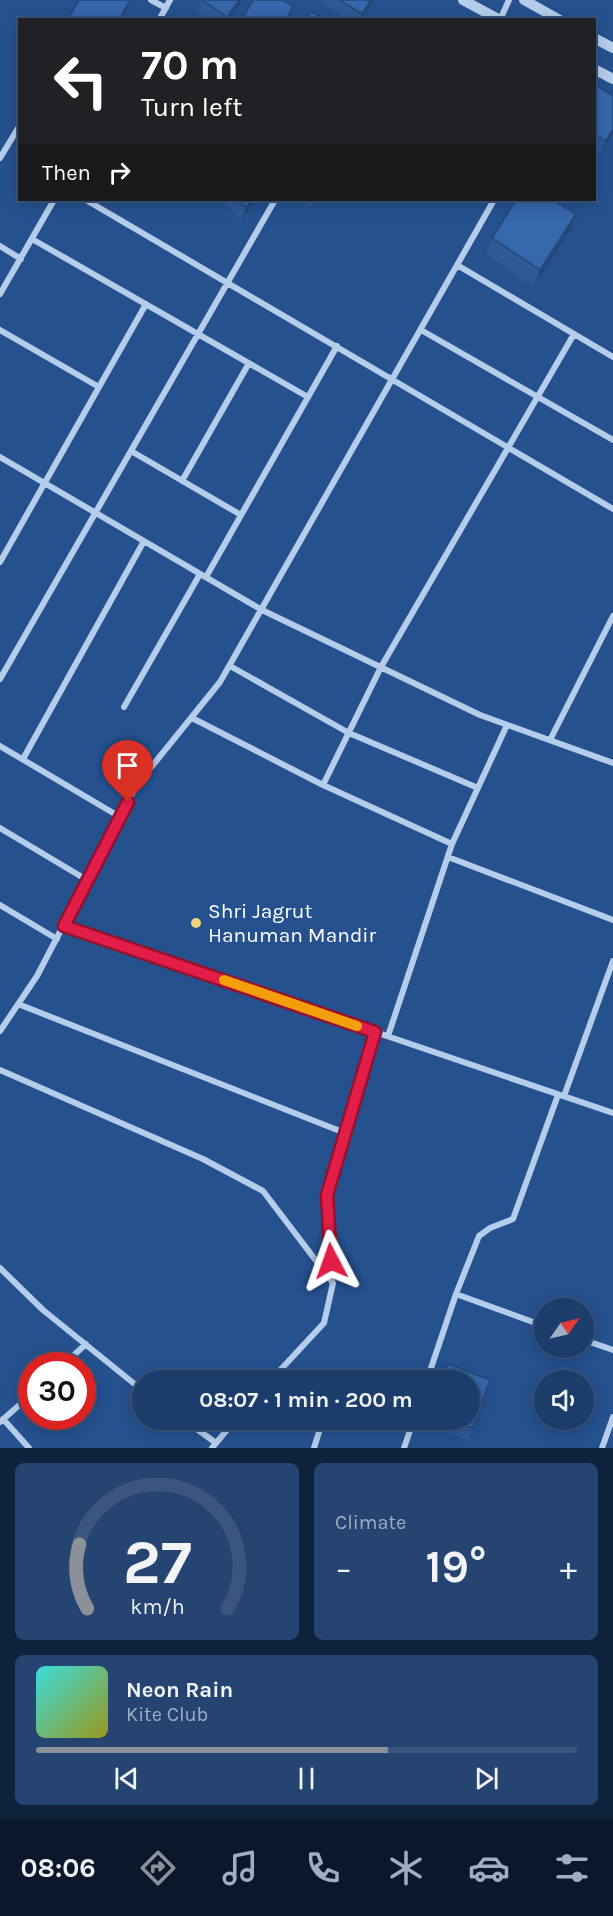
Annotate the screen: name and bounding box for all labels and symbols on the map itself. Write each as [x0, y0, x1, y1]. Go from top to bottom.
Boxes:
pin [102, 740, 153, 802]
place label: Shri Jagrut Hanuman Mandir [208, 899, 377, 947]
marker: Shri Jagrut Hanuman Mandir [189, 916, 203, 930]
position arrow [299, 1229, 363, 1293]
north arrow [534, 1298, 594, 1358]
speed limit sign: 30 [18, 1352, 96, 1430]

